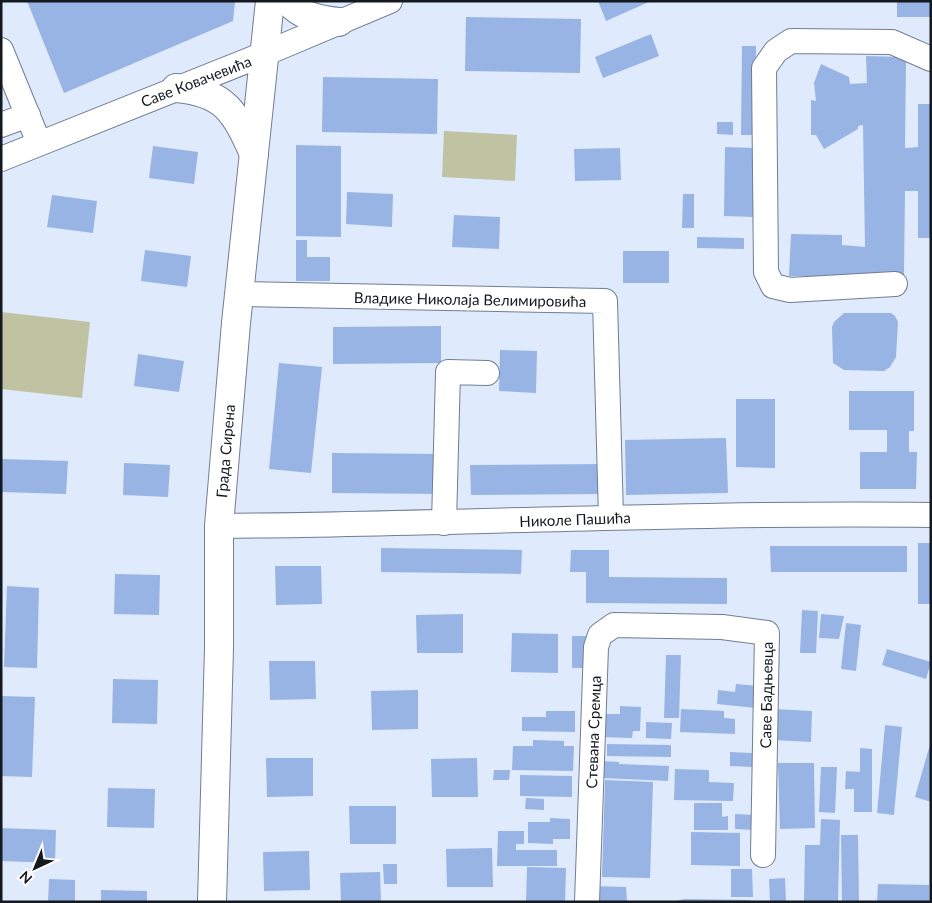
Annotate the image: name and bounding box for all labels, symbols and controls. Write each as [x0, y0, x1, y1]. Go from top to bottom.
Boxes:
street label: Саве Ковачевића [138, 52, 254, 110]
street label: Владике Николаја Велимировића [354, 288, 586, 310]
street label: Града Сирена [212, 404, 238, 498]
street label: Николе Пашића [519, 508, 631, 530]
street label: Саве Бадњевца [756, 641, 776, 749]
street label: Стевана Сремца [582, 675, 604, 789]
north arrow [10, 843, 60, 893]
text: N [16, 868, 35, 888]

